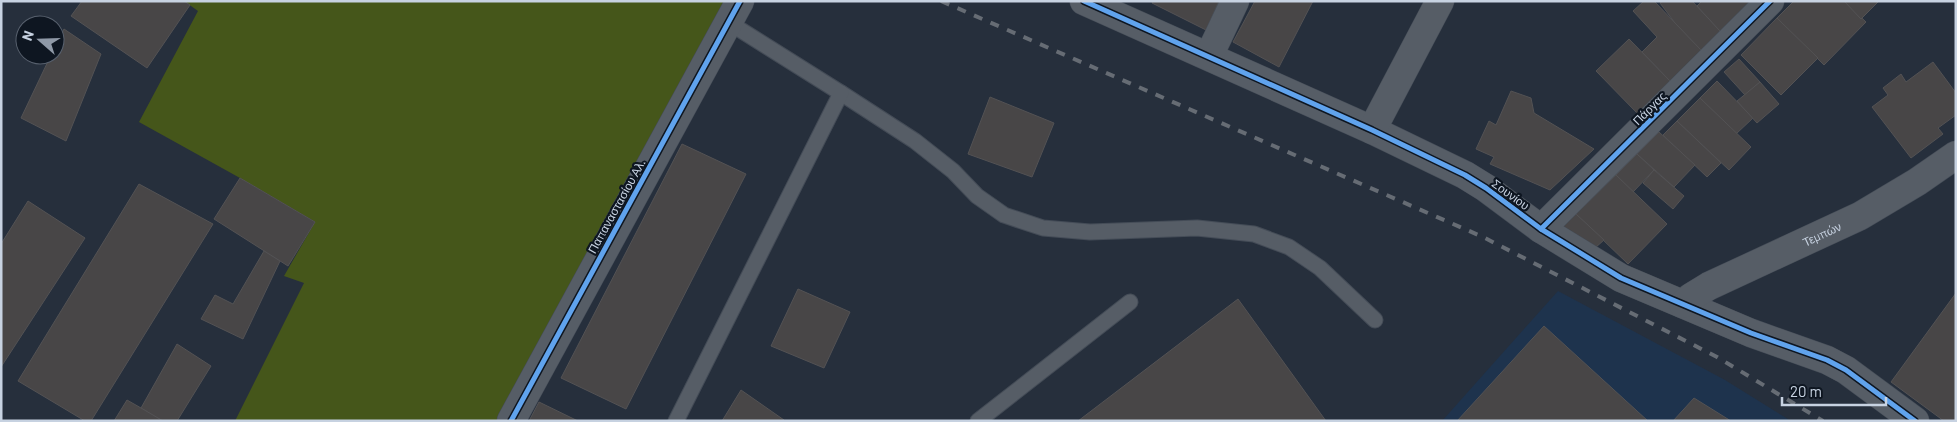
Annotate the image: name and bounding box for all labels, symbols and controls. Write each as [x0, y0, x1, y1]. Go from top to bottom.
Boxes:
north arrow [15, 15, 65, 65]
text: N [18, 28, 37, 43]
street label: Πάργας [1629, 88, 1669, 128]
street label: Παπαναστασίου Αλ. [584, 157, 648, 255]
street label: Σουνίου [1490, 176, 1532, 212]
street label: Τεμπών [1800, 219, 1843, 249]
scale bar [1782, 374, 1886, 406]
text: 20 m [1790, 382, 1822, 400]

